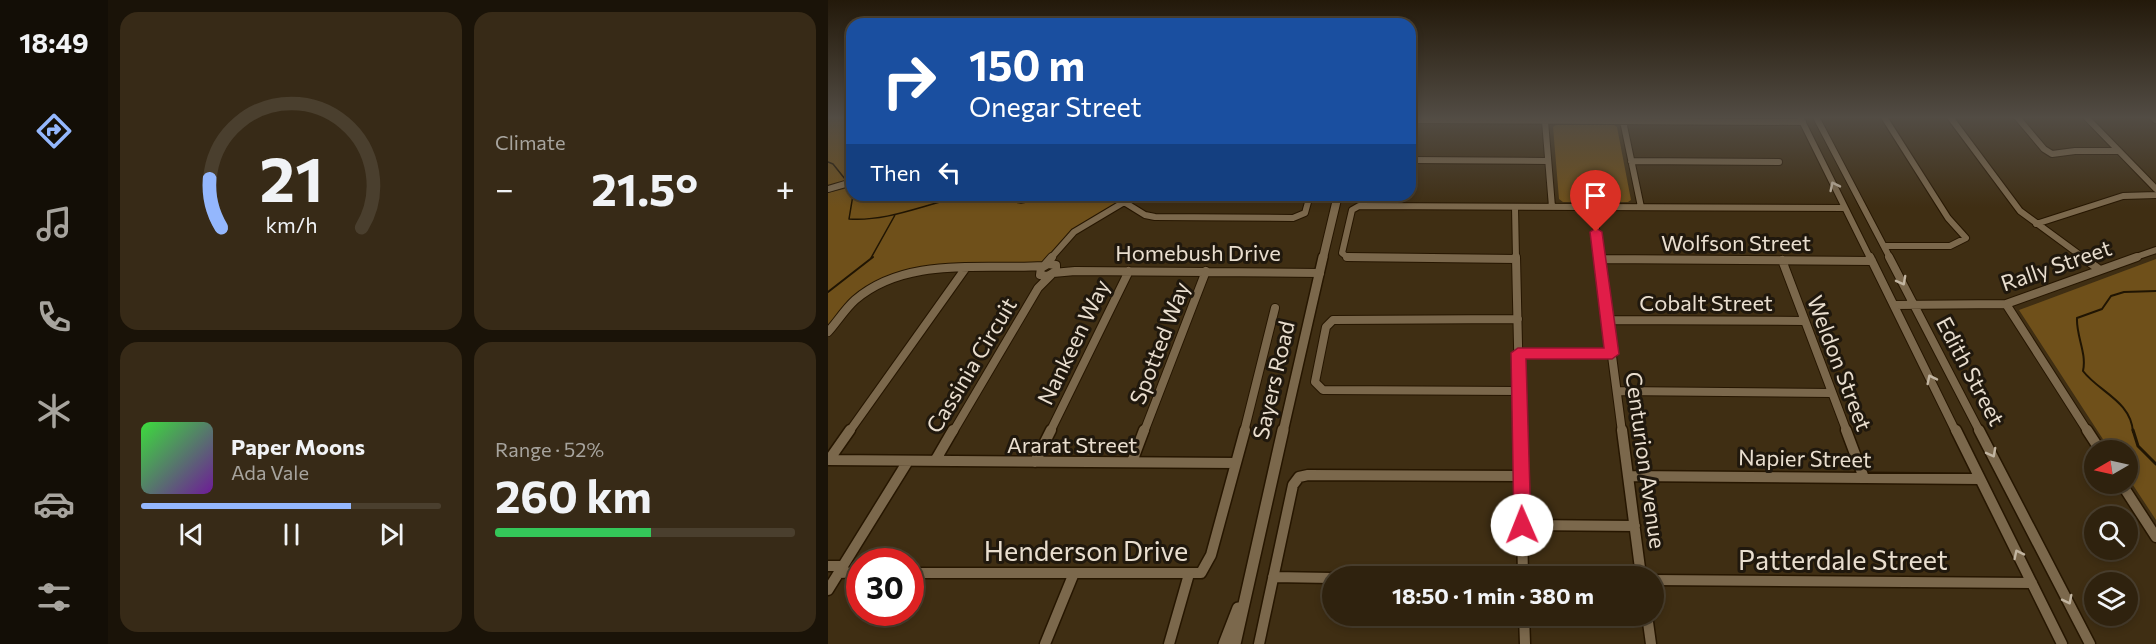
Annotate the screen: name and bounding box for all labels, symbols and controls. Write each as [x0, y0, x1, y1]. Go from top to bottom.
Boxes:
text: 18:49 [19, 26, 89, 59]
text: 150 m [969, 38, 1085, 90]
icon: right [870, 42, 948, 120]
text: Onegar Street [969, 90, 1142, 123]
icon: directions [33, 110, 75, 152]
text: Climate [495, 130, 565, 154]
text: 21 [259, 139, 323, 215]
icon: left [933, 156, 966, 189]
text: Then [870, 159, 921, 186]
text: 21.5° [591, 160, 698, 215]
text: − [495, 167, 514, 208]
text: + [776, 167, 795, 208]
pin [1570, 170, 1621, 232]
icon: arrive [1579, 179, 1612, 212]
one-way arrow [1830, 181, 1842, 192]
icon: music [33, 203, 75, 245]
text: km/h [265, 211, 317, 237]
street label: Wolfson Street [1661, 229, 1811, 256]
street label: Rally Street [1997, 233, 2115, 297]
street label: Homebush Drive [1115, 239, 1281, 266]
one-way arrow [1895, 274, 1906, 285]
street label: Nankeen Way [1031, 275, 1115, 409]
street label: Spotted Way [1123, 278, 1195, 408]
street label: Cobalt Street [1639, 289, 1773, 316]
street label: Weldon Street [1802, 291, 1878, 435]
street label: Cassinia Circuit [920, 292, 1022, 438]
icon: phone [33, 296, 75, 338]
street label: Edith Street [1931, 312, 2011, 430]
street label: Sayers Road [1246, 318, 1300, 442]
street label: Centurion Avenue [1620, 370, 1672, 550]
one-way arrow [1926, 375, 1938, 386]
icon: climate [33, 390, 75, 432]
street label: Ararat Street [1007, 431, 1137, 458]
text: Paper Moons [231, 433, 365, 460]
text: Range · 52% [495, 437, 604, 461]
north arrow [2084, 440, 2138, 494]
map controls [2084, 440, 2138, 626]
street label: Napier Street [1738, 443, 1872, 473]
one-way arrow [1985, 447, 1996, 458]
text: Ada Vale [231, 460, 309, 484]
text: 260 km [495, 467, 652, 522]
icon: car [33, 483, 75, 525]
position arrow [1490, 493, 1554, 557]
button: search [2084, 506, 2138, 560]
icon: previous [175, 518, 208, 551]
icon: pause [275, 518, 308, 551]
icon: next [375, 518, 408, 551]
street label: Henderson Drive [984, 534, 1188, 567]
street label: Patterdale Street [1738, 543, 1948, 576]
speed limit sign: 30 [846, 548, 924, 626]
one-way arrow [2013, 549, 2025, 560]
button: layers [2084, 572, 2138, 626]
icon: filters [33, 576, 75, 618]
text: 18:50 · 1 min · 380 m [1392, 582, 1594, 609]
one-way arrow [2061, 593, 2072, 604]

